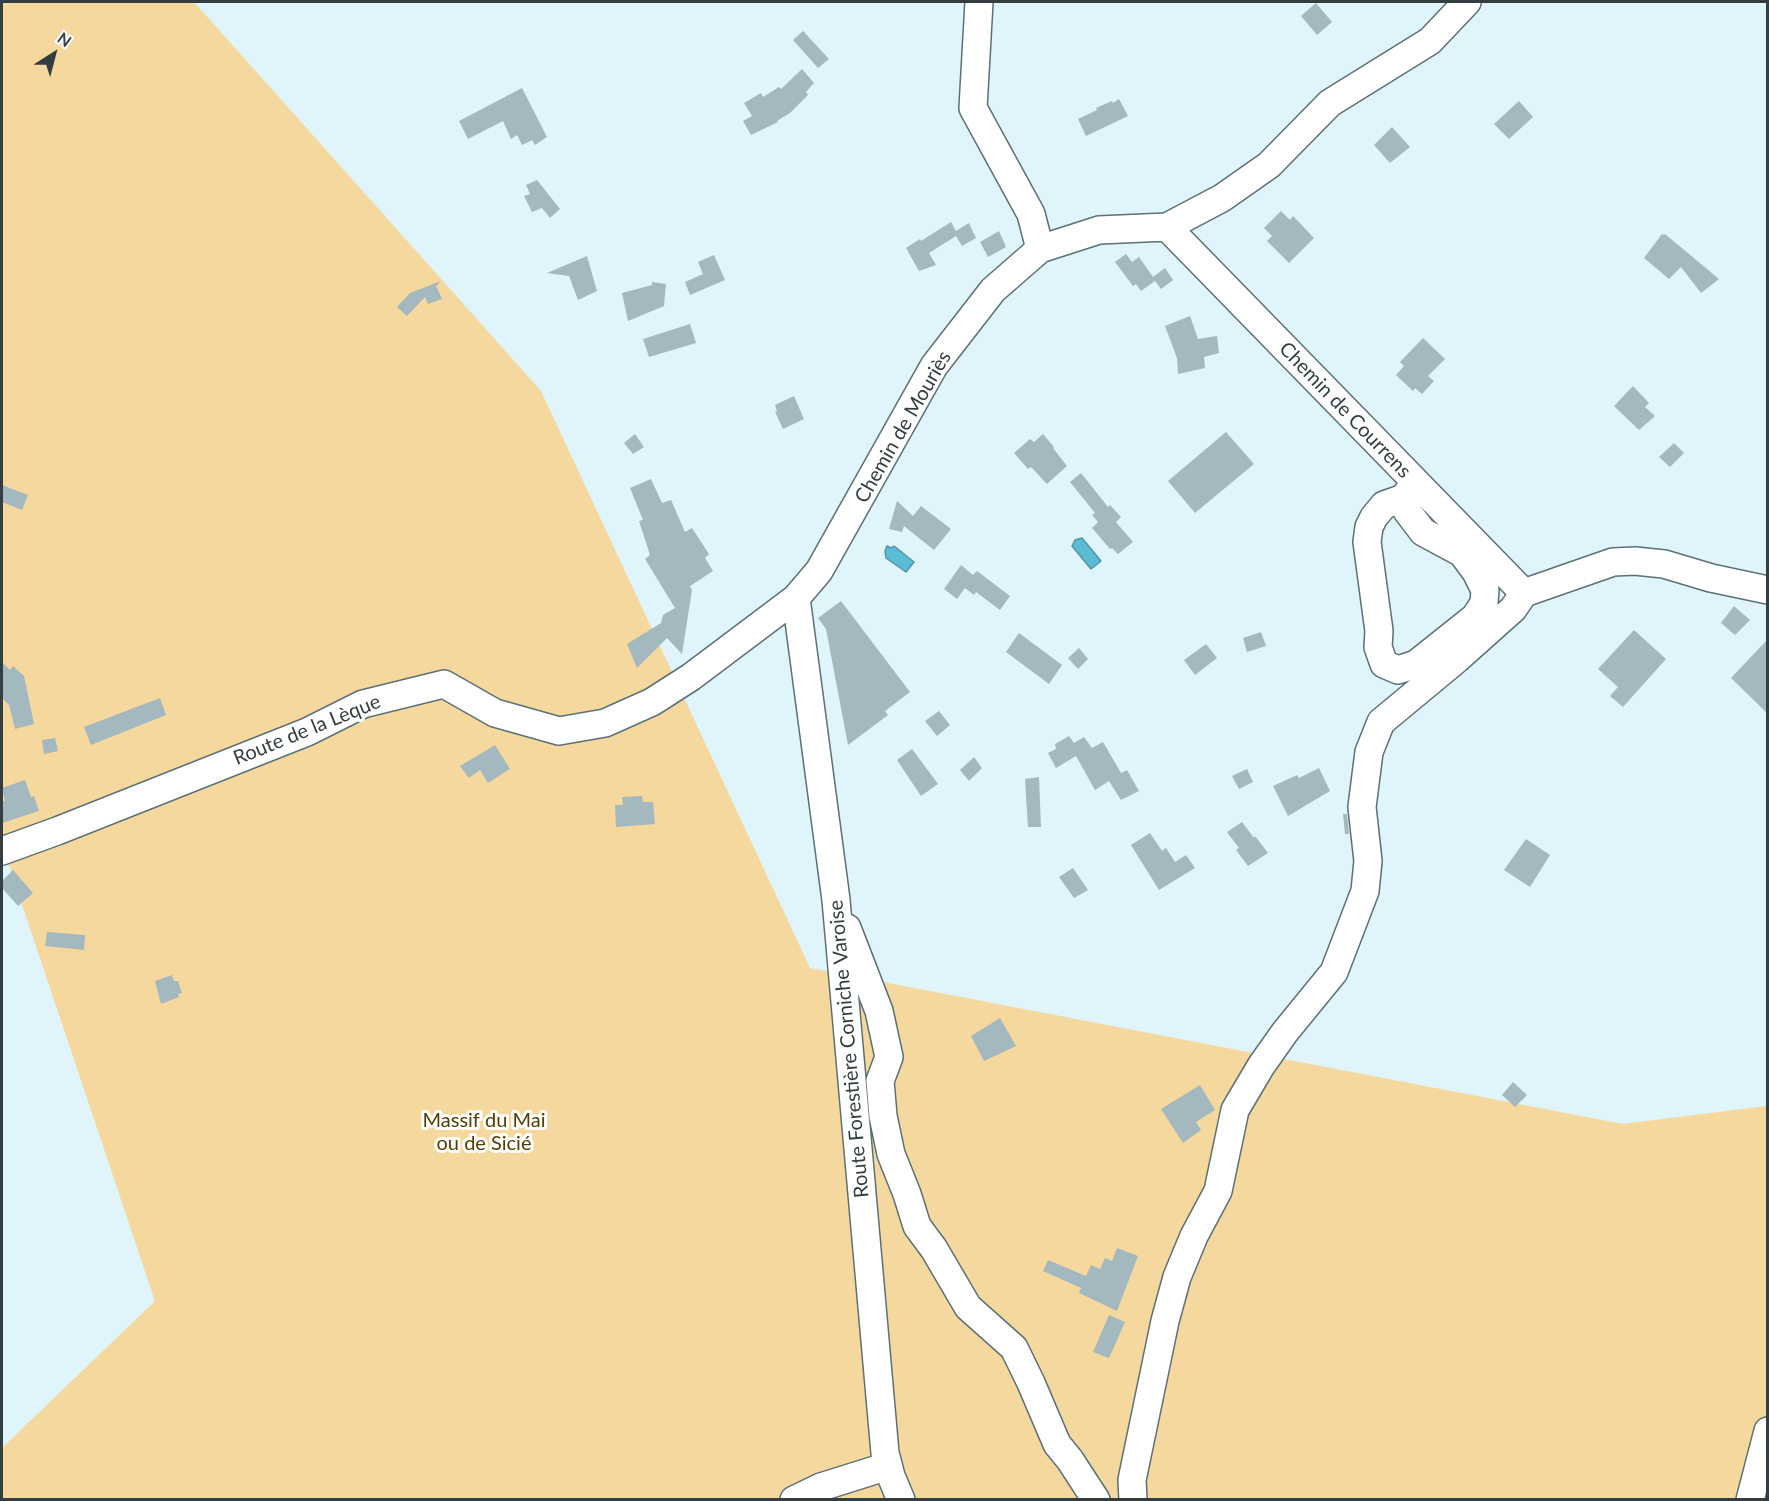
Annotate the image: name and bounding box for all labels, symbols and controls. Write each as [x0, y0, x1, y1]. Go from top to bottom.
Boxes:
north arrow [24, 24, 84, 84]
text: N [54, 28, 75, 50]
street label: Chemin de Courrens [1274, 337, 1416, 483]
street label: Chemin de Mouriès [850, 347, 956, 507]
street label: Route de la Lèque [230, 689, 384, 771]
street label: Route Forestière Corniche Varoise [824, 899, 874, 1199]
park label: Massif du Mai ou de Sicié [423, 1109, 545, 1156]

